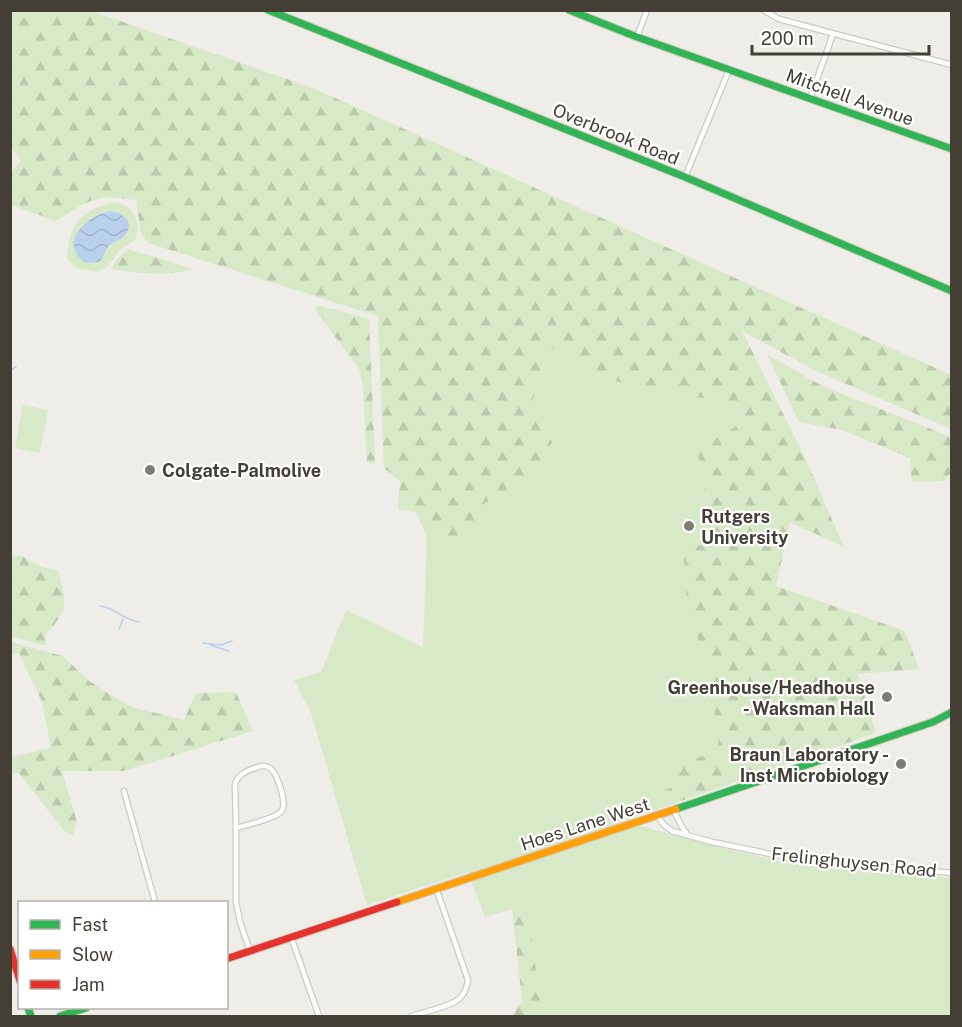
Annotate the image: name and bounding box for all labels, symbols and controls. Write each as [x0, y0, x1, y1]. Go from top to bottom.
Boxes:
scale bar [752, 18, 929, 56]
text: 200 m [761, 28, 814, 49]
street label: Mitchell Avenue [783, 64, 917, 130]
street label: Overbrook Road [550, 99, 682, 169]
place label: Colgate-Palmolive [162, 460, 321, 481]
marker: Colgate-Palmolive [143, 463, 157, 477]
place label: Rutgers University [701, 506, 788, 548]
marker: Rutgers University [682, 519, 696, 533]
place label: Greenhouse/Headhouse - Waksman Hall [667, 677, 875, 719]
marker: Greenhouse/Headhouse - Waksman Hall [880, 690, 894, 704]
place label: Braun Laboratory - Inst Microbiology [730, 744, 889, 786]
marker: Braun Laboratory - Inst Microbiology [894, 757, 908, 771]
street label: Hoes Lane West [518, 793, 652, 855]
street label: Frelinghuysen Road [770, 843, 938, 881]
legend [18, 901, 228, 1009]
text: Fast [72, 914, 108, 935]
text: Slow [72, 944, 113, 965]
text: Jam [72, 974, 105, 995]

